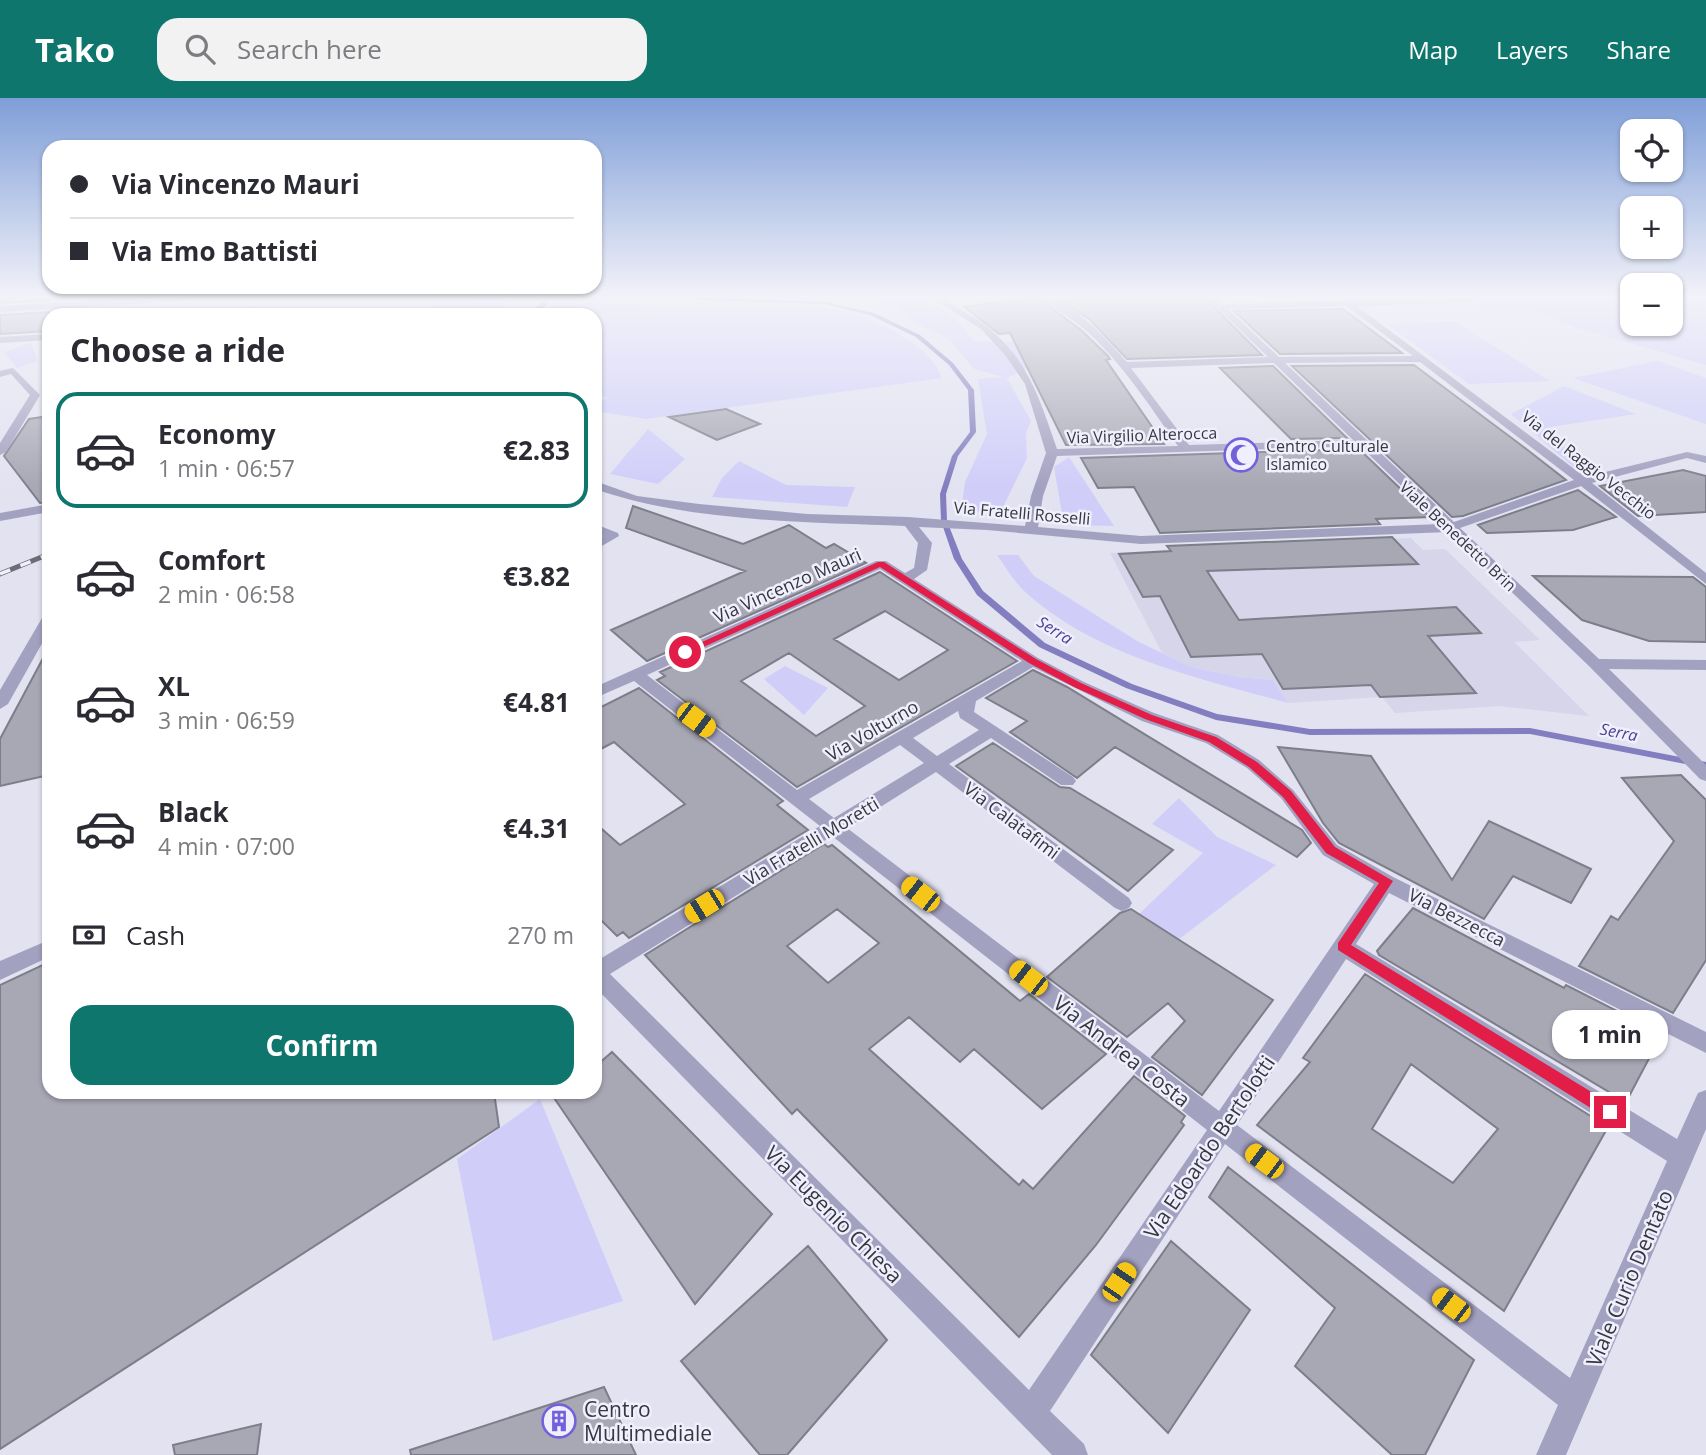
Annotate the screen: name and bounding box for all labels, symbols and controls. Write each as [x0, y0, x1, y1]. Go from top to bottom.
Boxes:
search box [157, 18, 647, 81]
text: Tako [35, 27, 115, 72]
icon: search [181, 30, 219, 68]
text: Search here [237, 31, 382, 67]
text: Map [1408, 33, 1458, 66]
text: Layers [1496, 33, 1569, 66]
text: Share [1607, 33, 1671, 66]
map controls [1620, 119, 1683, 336]
button: locate [1620, 119, 1683, 182]
text: Via Vincenzo Mauri [112, 166, 360, 202]
button: + [1620, 196, 1683, 259]
text: Via Emo Battisti [112, 233, 318, 269]
button: − [1620, 273, 1683, 336]
text: Choose a ride [70, 328, 285, 371]
street label: Via del Raggio Vecchio [1517, 406, 1661, 524]
text: Economy [158, 416, 276, 452]
icon: car [74, 419, 137, 482]
street label: Via Virgilio Alterocca [1066, 421, 1218, 449]
text: €2.83 [503, 432, 570, 468]
place label: Centro Culturale Islamico [1266, 435, 1389, 475]
mosque icon: Centro Culturale Islamico [1222, 436, 1260, 474]
text: 1 min · 06:57 [158, 452, 295, 484]
street label: Viale Benedetto Brin [1395, 476, 1521, 596]
street label: Via Fratelli Rosselli [953, 496, 1091, 530]
text: Comfort [158, 542, 265, 578]
street label: Via Vincenzo Mauri [709, 542, 865, 628]
icon: car [74, 545, 137, 608]
text: €3.82 [503, 558, 570, 594]
text: 2 min · 06:58 [158, 578, 295, 610]
water label: Serra [1033, 611, 1077, 649]
route start [669, 636, 701, 668]
text: XL [158, 668, 190, 704]
icon: car [74, 671, 137, 734]
text: €4.81 [503, 684, 570, 720]
street label: Via Volturno [822, 694, 922, 766]
car [673, 699, 720, 741]
text: 3 min · 06:59 [158, 704, 295, 736]
water label: Serra [1598, 718, 1640, 746]
street label: Via Calatafimi [959, 776, 1065, 864]
street label: Via Fratelli Moretti [739, 791, 883, 891]
text: Black [158, 794, 229, 830]
icon: car [74, 797, 137, 860]
text: €4.31 [503, 810, 570, 846]
text: 4 min · 07:00 [158, 830, 295, 862]
car [897, 873, 944, 915]
street label: Via Bezzecca [1404, 882, 1510, 952]
car [681, 886, 728, 926]
icon: cash [70, 916, 108, 954]
text: Cash [126, 917, 185, 953]
text: 270 m [507, 919, 574, 951]
car [1005, 957, 1052, 999]
street label: Via Andrea Costa [1048, 989, 1196, 1113]
button: Confirm [70, 1005, 574, 1085]
callout: 1 min [1552, 1010, 1668, 1060]
text: 1 min [1578, 1018, 1642, 1050]
street label: Via Edoardo Bertolotti [1137, 1050, 1281, 1244]
route end [1594, 1096, 1626, 1128]
street label: Via Eugenio Chiesa [759, 1139, 909, 1289]
car [1241, 1140, 1288, 1182]
street label: Viale Curio Dentato [1579, 1185, 1679, 1371]
car [1099, 1259, 1140, 1305]
car [1428, 1284, 1475, 1326]
place label: Centro Multimediale [584, 1395, 712, 1447]
building icon: Centro Multimediale [540, 1402, 578, 1440]

